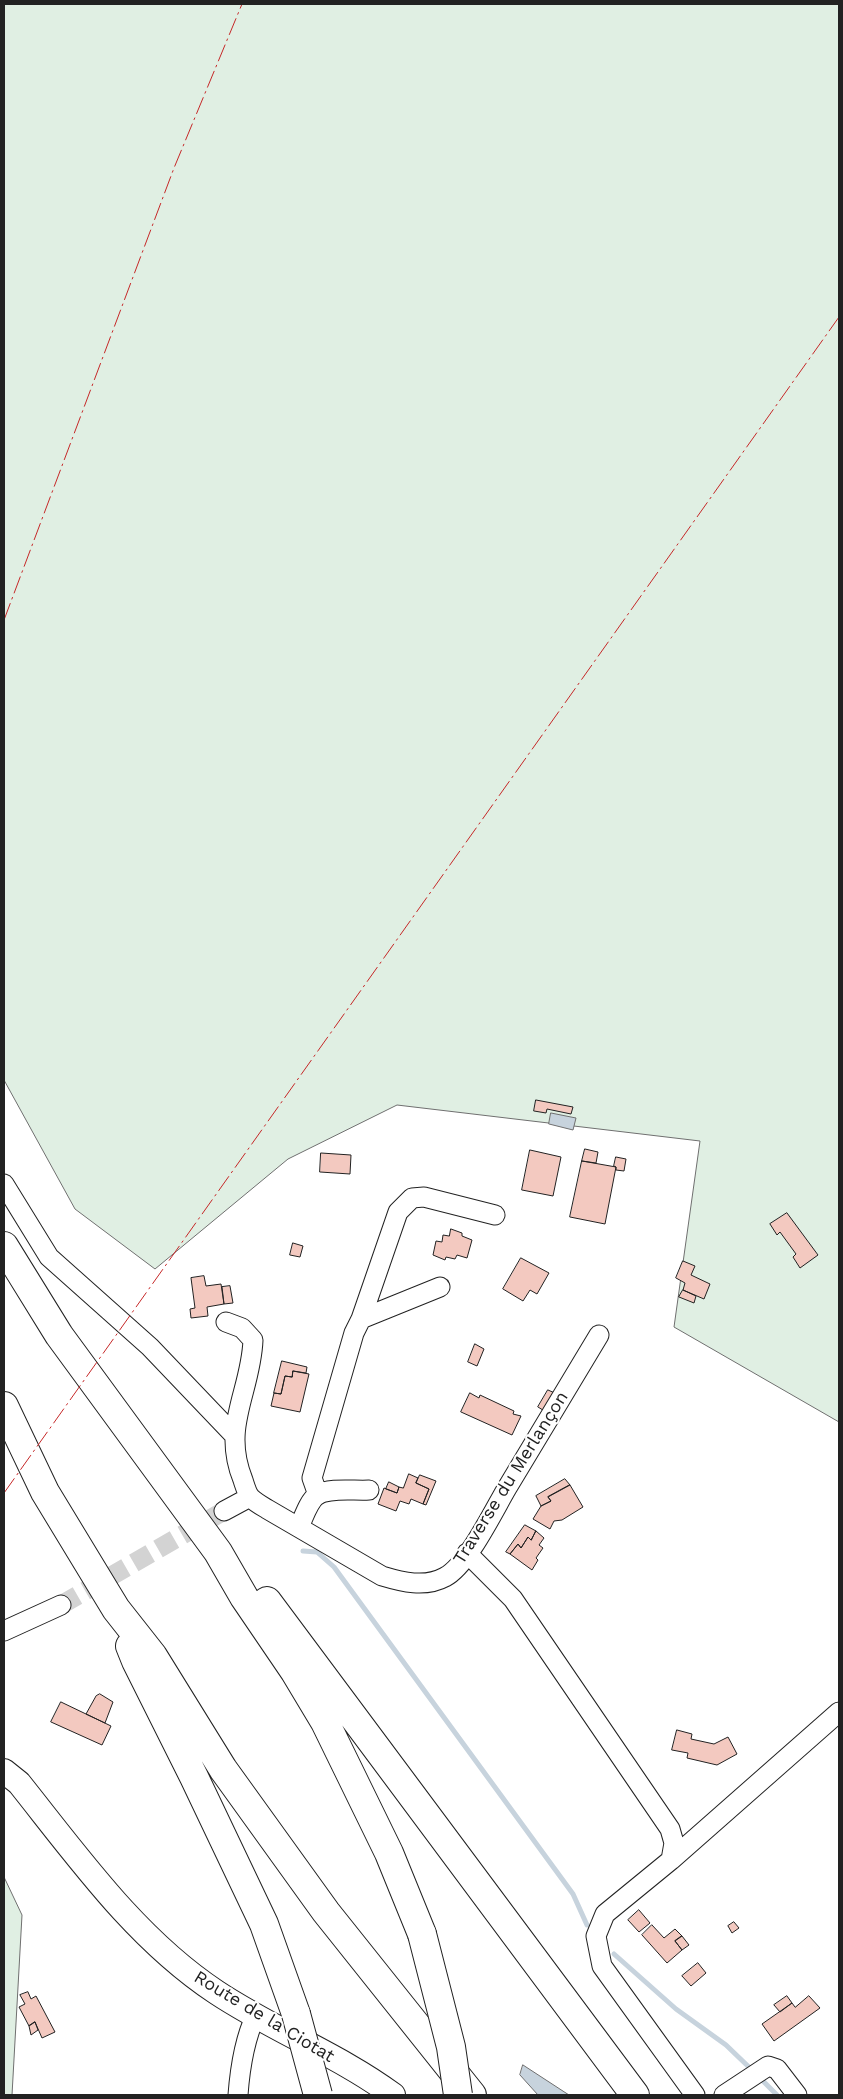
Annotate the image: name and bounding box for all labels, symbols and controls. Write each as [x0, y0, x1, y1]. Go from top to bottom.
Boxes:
street label: Traverse du Merlançon [449, 1388, 573, 1568]
street label: Route de la Ciotat [190, 1967, 338, 2067]

